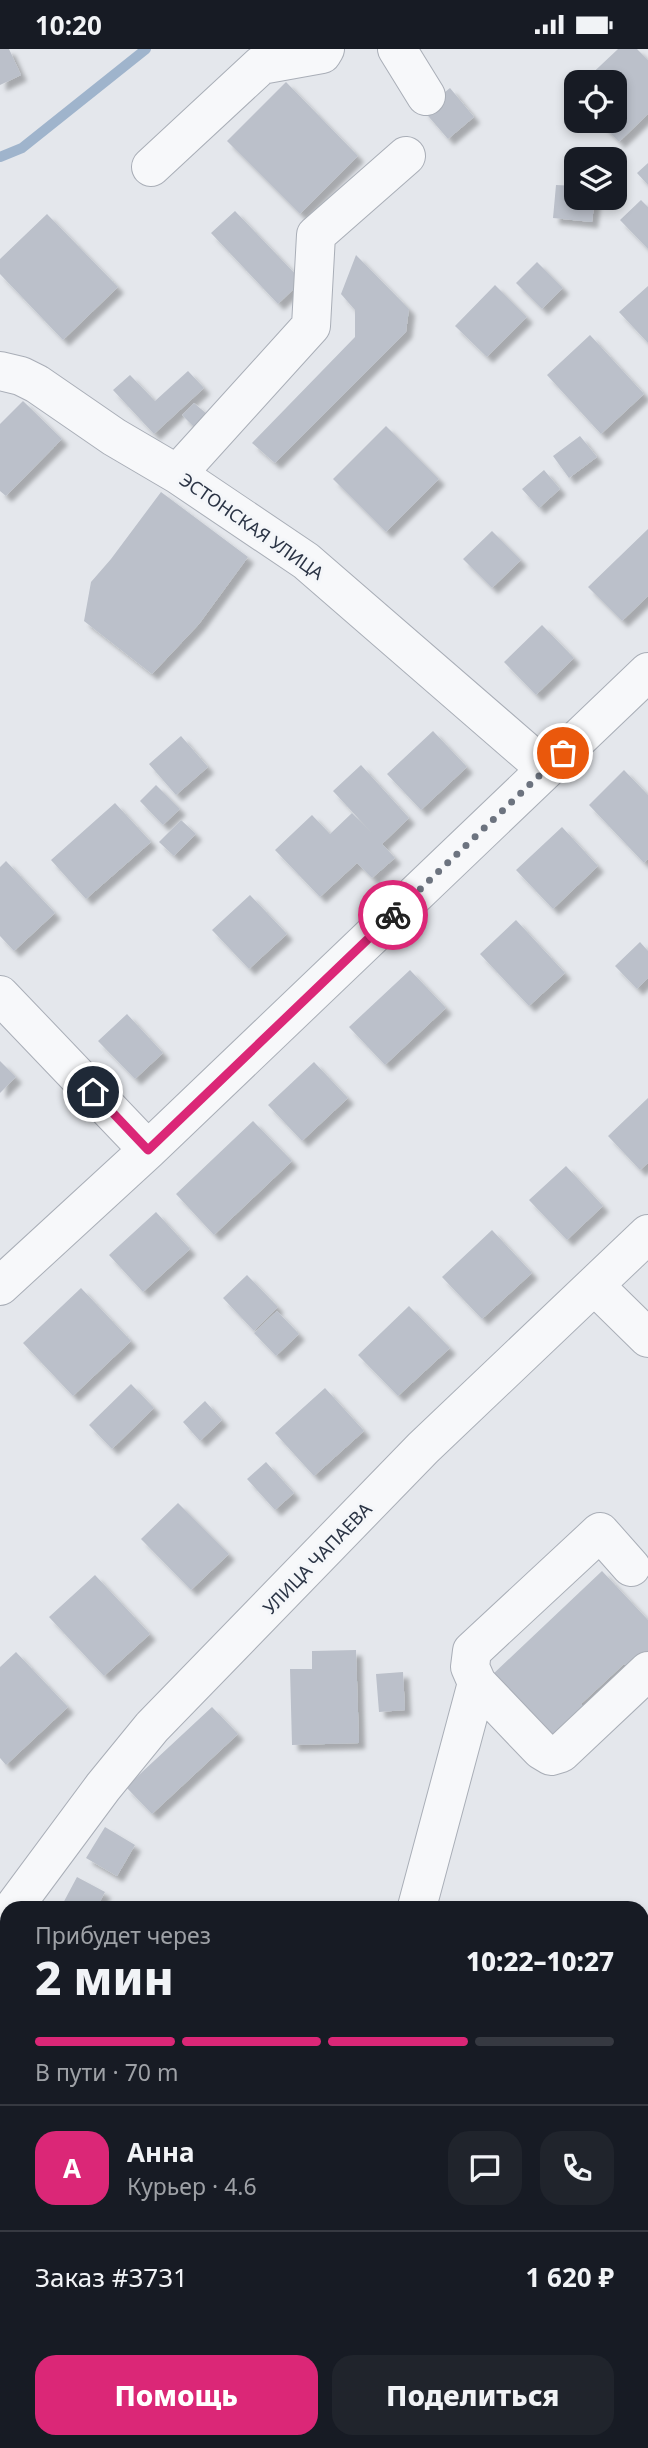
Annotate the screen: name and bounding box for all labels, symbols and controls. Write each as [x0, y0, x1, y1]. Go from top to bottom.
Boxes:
text: 10:20 [35, 7, 102, 43]
map controls [564, 70, 627, 210]
button: locate [564, 70, 627, 133]
button: layers [564, 147, 627, 210]
street label: ЭСТОНСКАЯ УЛИЦА [175, 467, 329, 585]
pin [533, 723, 593, 783]
icon: bag [544, 734, 582, 772]
courier [358, 880, 428, 950]
icon: bike [374, 896, 412, 934]
pin [63, 1062, 123, 1122]
icon: home [74, 1073, 112, 1111]
street label: УЛИЦА ЧАПАЕВА [257, 1497, 377, 1619]
text: Прибудет через [35, 1919, 211, 1951]
text: 10:22–10:27 [466, 1943, 614, 1979]
text: 2 мин [35, 1946, 174, 2008]
text: В пути · 70 m [35, 2056, 178, 2088]
button: chat [448, 2131, 522, 2205]
button: phone [540, 2131, 614, 2205]
text: Анна [127, 2134, 195, 2170]
text: А [63, 2150, 81, 2186]
text: Курьер · 4.6 [127, 2170, 257, 2202]
text: Заказ #3731 [35, 2259, 188, 2295]
text: 1 620 ₽ [525, 2259, 614, 2295]
button: Помощь [35, 2355, 318, 2435]
button: Поделиться [332, 2355, 614, 2435]

